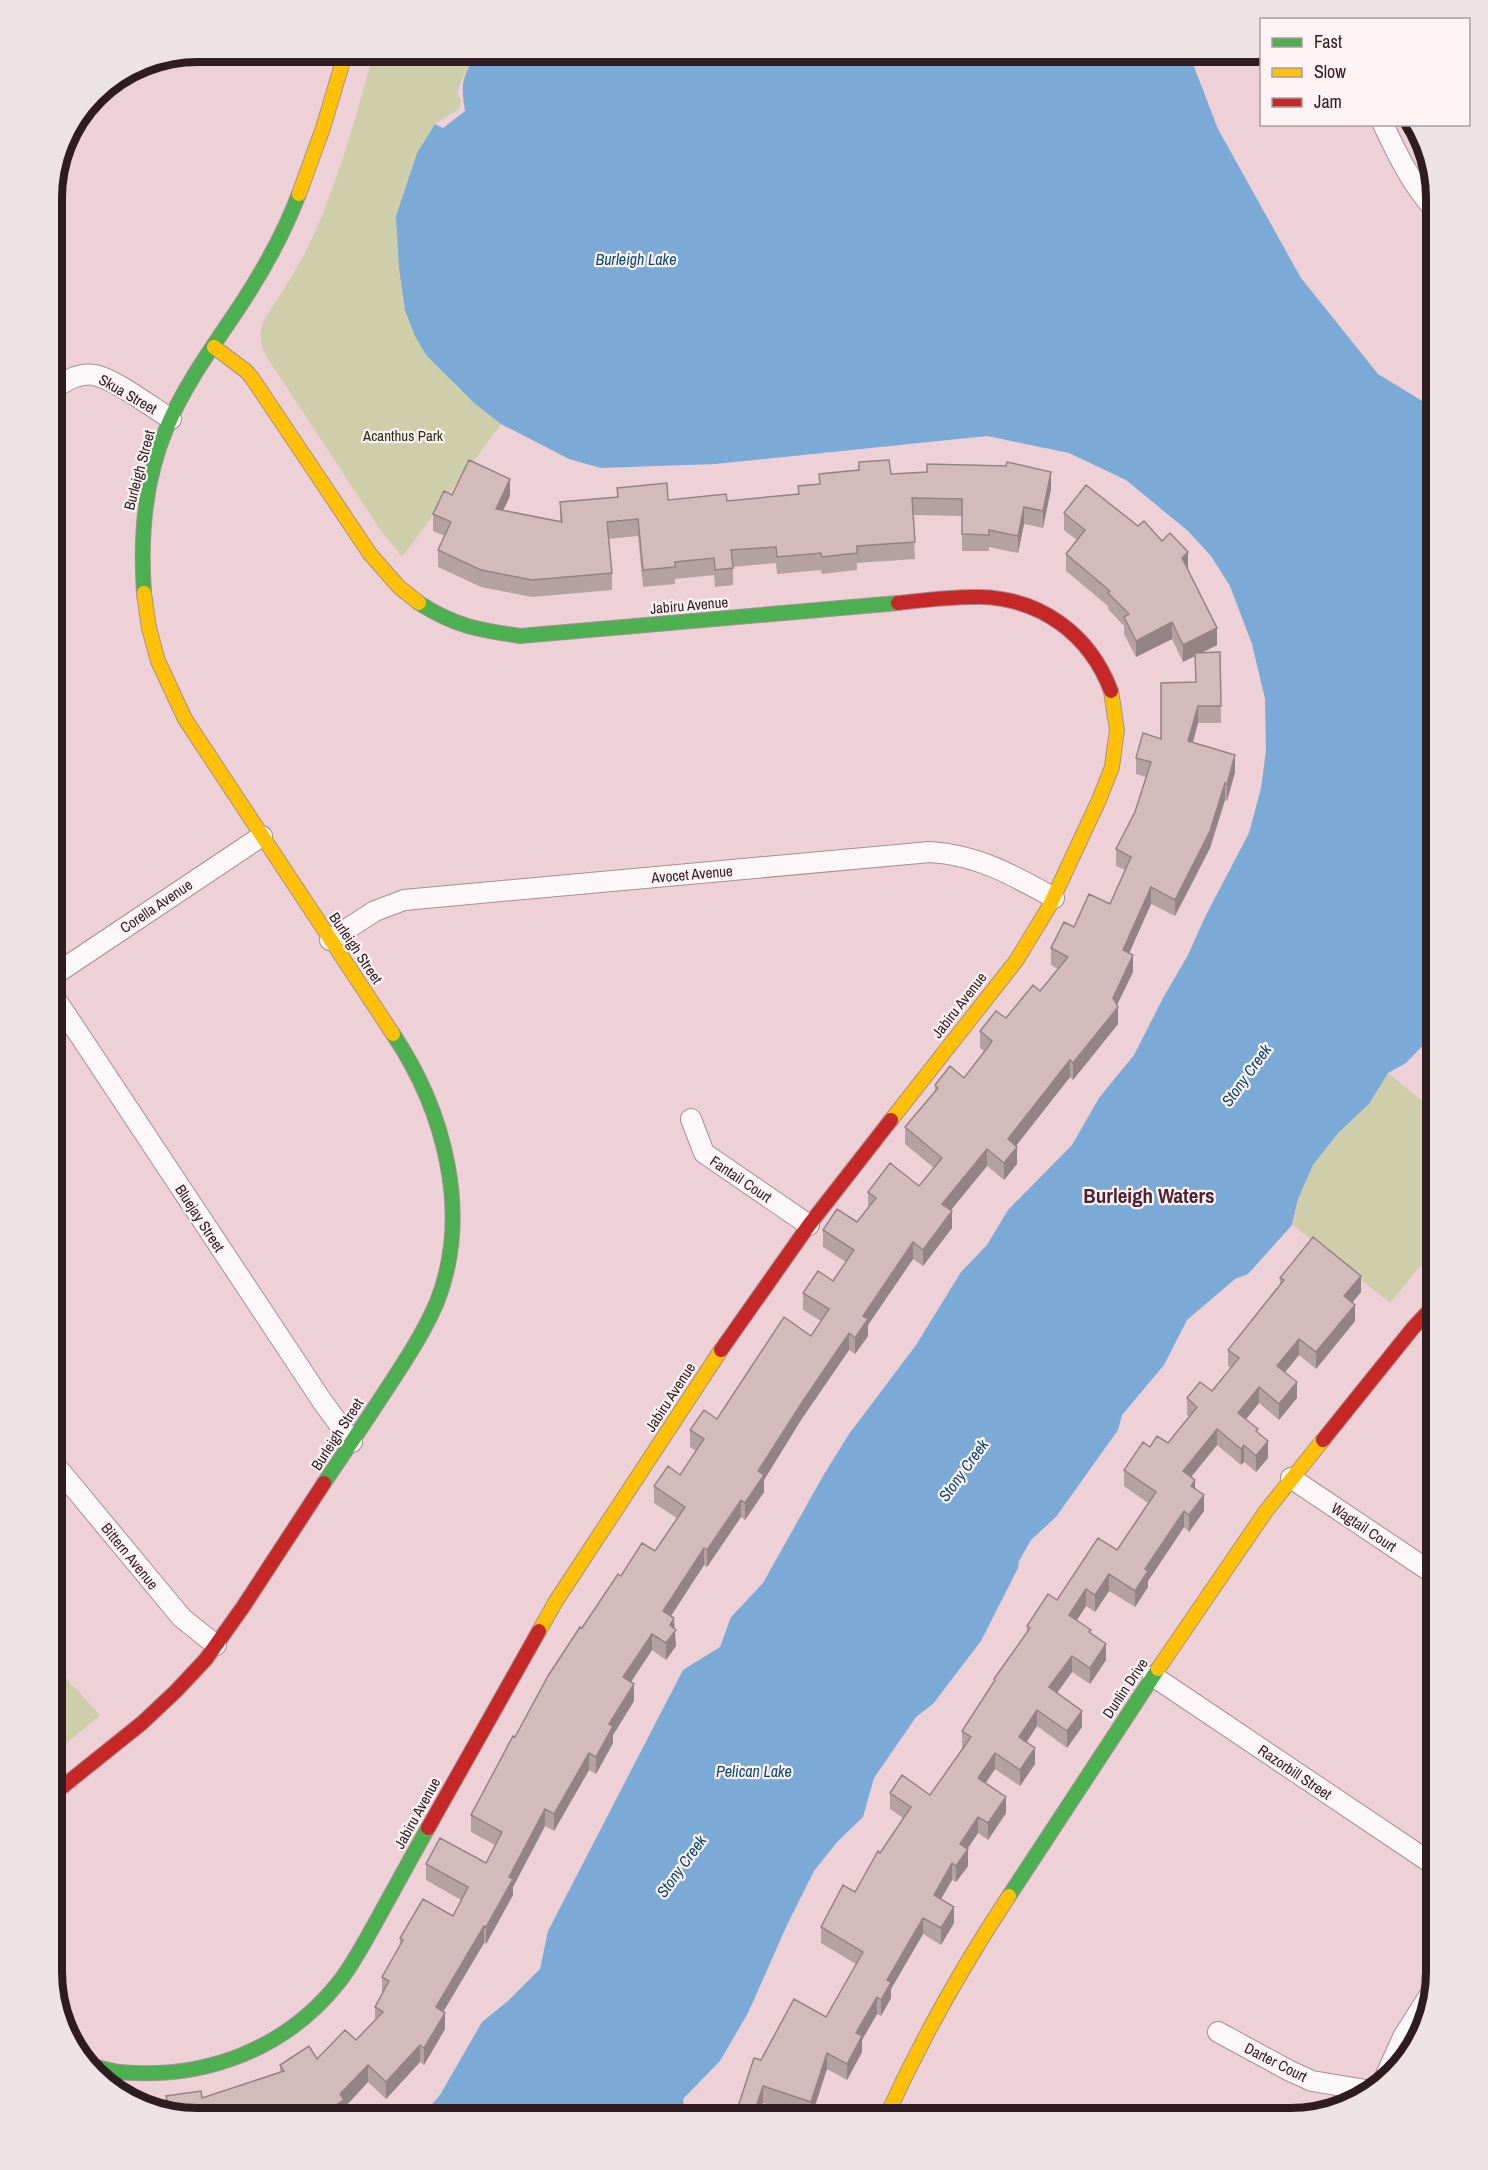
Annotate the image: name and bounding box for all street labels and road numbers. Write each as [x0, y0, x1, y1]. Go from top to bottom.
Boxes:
street label: Skua Street [95, 369, 162, 419]
street label: Burleigh Street [118, 427, 160, 512]
street label: Jabiru Avenue [649, 591, 729, 619]
street label: Avocet Avenue [649, 860, 734, 888]
street label: Corella Avenue [116, 874, 196, 938]
street label: Burleigh Street [324, 908, 388, 988]
street label: Jabiru Avenue [927, 968, 992, 1042]
street label: Fantail Court [706, 1151, 777, 1208]
street label: Bluejay Street [170, 1180, 230, 1256]
street label: Jabiru Avenue [640, 1358, 700, 1436]
street label: Burleigh Street [306, 1393, 368, 1474]
street label: Wagtail Court [1327, 1497, 1401, 1557]
street label: Bittern Avenue [97, 1518, 164, 1594]
street label: Dunlin Drive [1097, 1654, 1153, 1722]
street label: Razorbill Street [1254, 1740, 1336, 1805]
street label: Jabiru Avenue [389, 1773, 445, 1852]
street label: Darter Court [1241, 2037, 1311, 2087]

